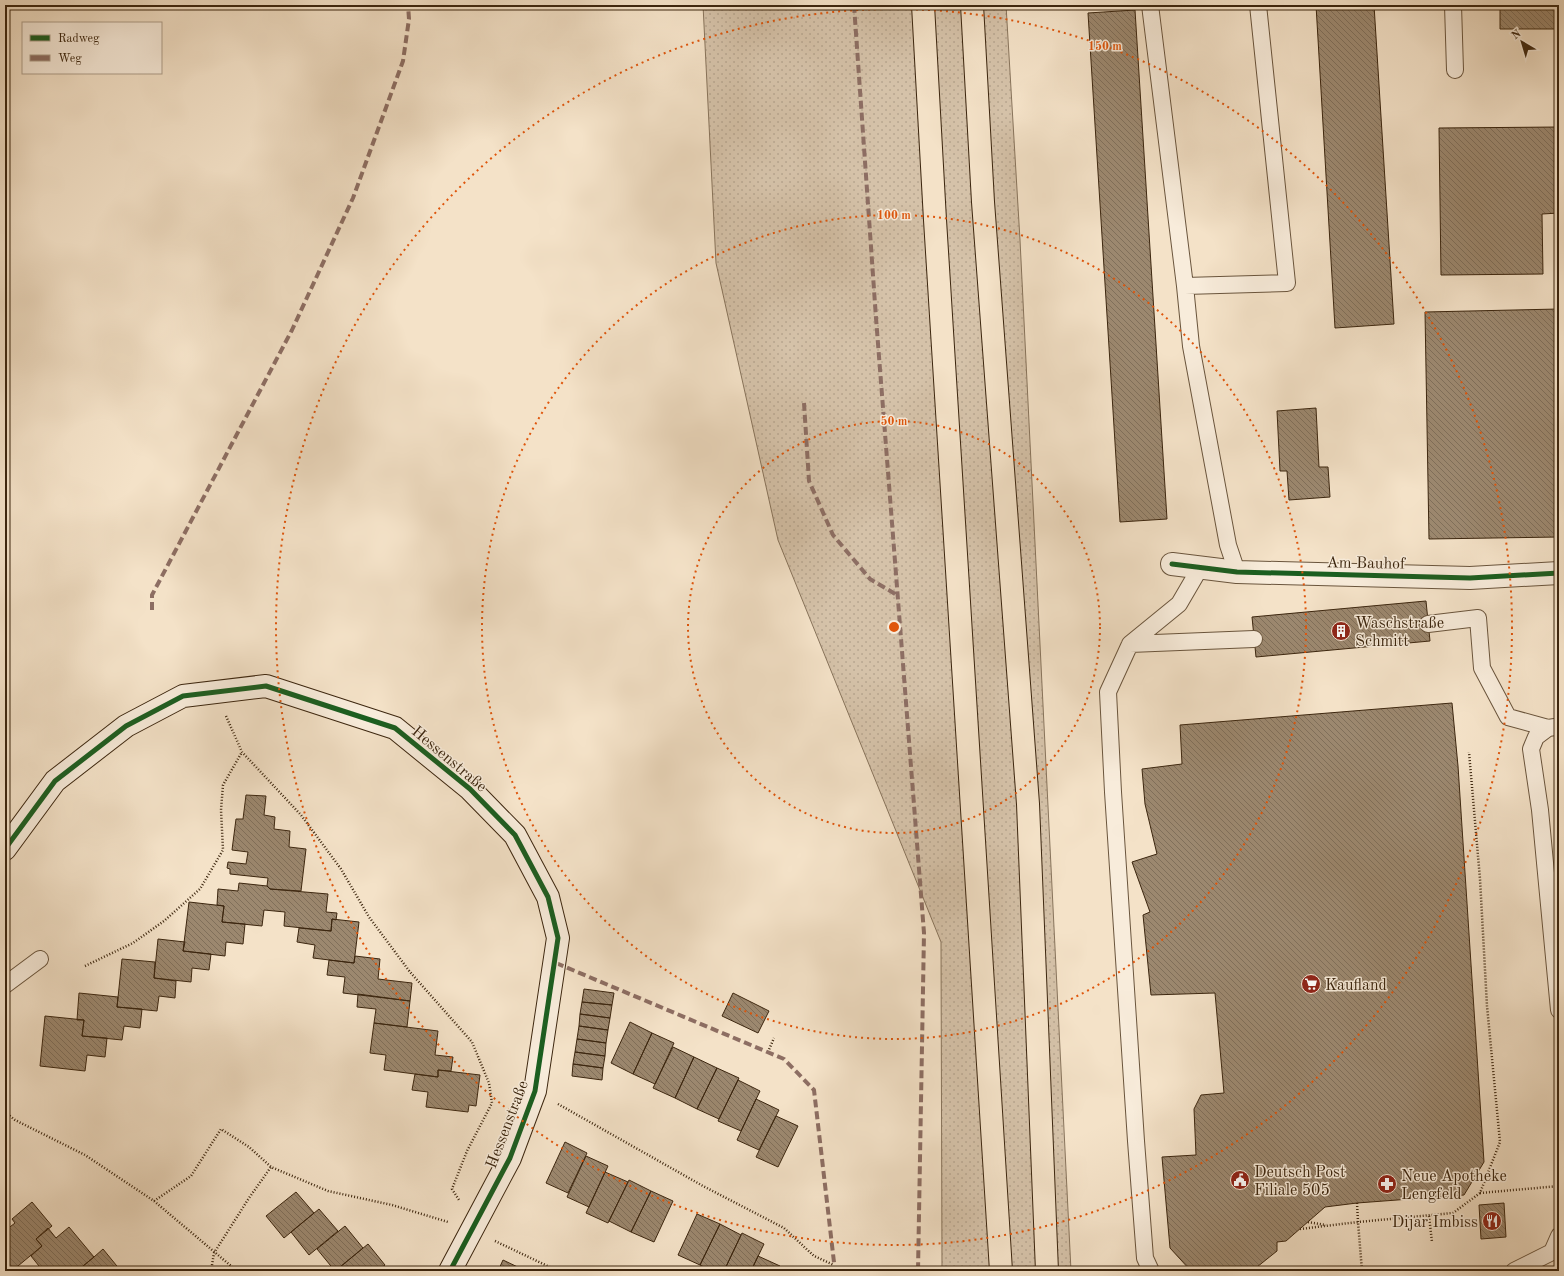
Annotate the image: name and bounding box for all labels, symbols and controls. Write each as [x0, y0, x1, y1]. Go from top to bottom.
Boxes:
legend [22, 22, 162, 74]
north arrow [1502, 22, 1542, 62]
text: N [1510, 28, 1524, 42]
text: Radweg [58, 33, 100, 45]
text: 150 m [1088, 40, 1122, 53]
text: Weg [58, 53, 82, 65]
text: 100 m [877, 210, 911, 222]
text: 50 m [881, 415, 908, 428]
street label: Am Bauhof [1326, 555, 1406, 573]
place label: Waschstraße Schmitt [1355, 616, 1444, 650]
centre of rings [887, 620, 901, 634]
building icon: Waschstraße Schmitt [1330, 620, 1352, 642]
street label: Hessenstraße [408, 724, 489, 795]
supermarket icon: Kaufland [1300, 973, 1322, 995]
place label: Kaufland [1325, 978, 1387, 994]
street label: Hessenstraße [484, 1079, 532, 1171]
place label: Deutsch Post Filiale 505 [1254, 1165, 1346, 1199]
public building icon: Deutsch Post Filiale 505 [1229, 1169, 1251, 1191]
place label: Neue Apotheke Lengfeld [1401, 1169, 1507, 1203]
pharmacy icon: Neue Apotheke Lengfeld [1376, 1173, 1398, 1195]
restaurant icon: Dijar Imbiss [1481, 1210, 1503, 1232]
place label: Dijar Imbiss [1392, 1215, 1478, 1231]

